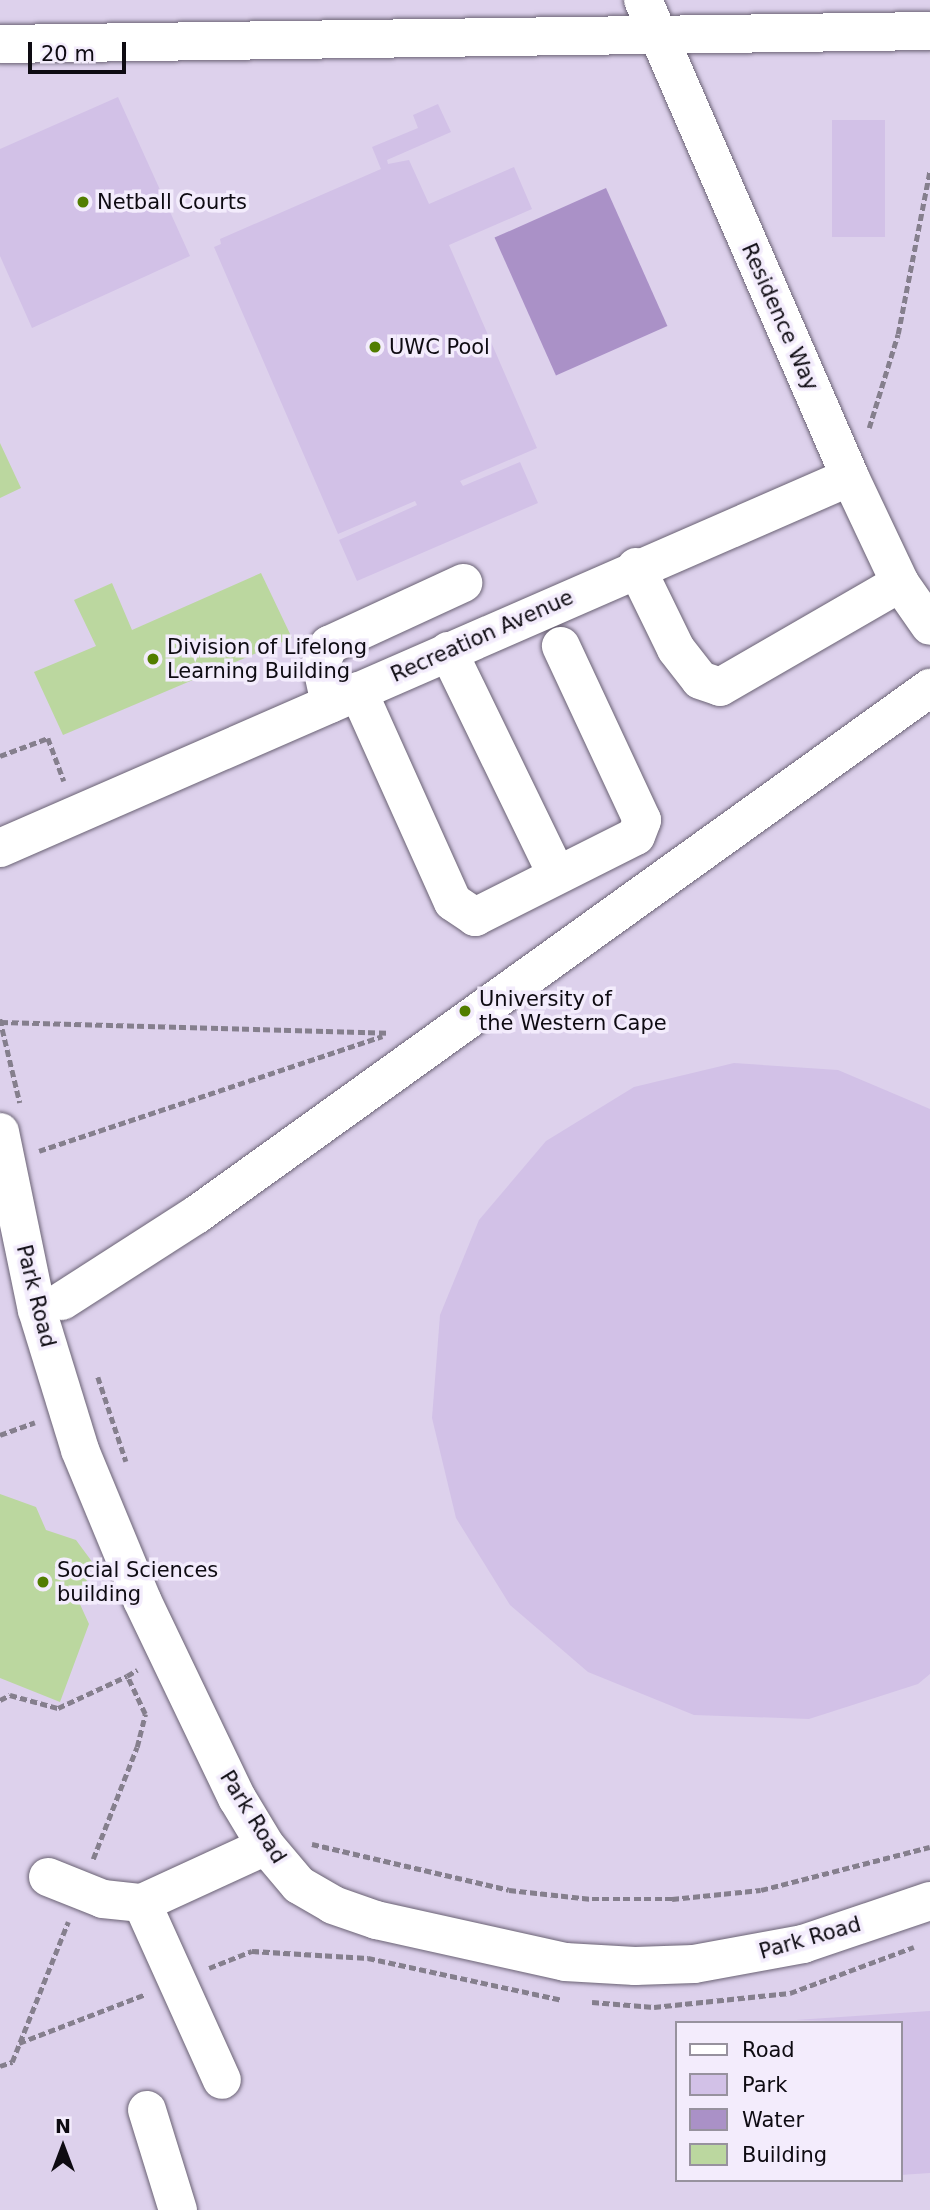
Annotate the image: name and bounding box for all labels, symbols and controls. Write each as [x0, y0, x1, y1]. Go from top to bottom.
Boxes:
scale bar [32, 28, 130, 72]
text: 20 m [41, 42, 95, 66]
place label: Netball Courts [97, 189, 247, 215]
marker: Netball Courts [75, 194, 91, 210]
street label: Residence Way [736, 239, 824, 395]
place label: UWC Pool [389, 334, 490, 360]
marker: UWC Pool [367, 339, 383, 355]
street label: Recreation Avenue [387, 584, 577, 688]
place label: Division of Lifelong Learning Building [167, 634, 367, 684]
marker: Division of Lifelong Learning Building [145, 651, 161, 667]
place label: University of the Western Cape [479, 986, 667, 1036]
marker: University of the Western Cape [457, 1003, 473, 1019]
street label: Park Road [11, 1242, 61, 1350]
place label: Social Sciences building [57, 1557, 218, 1607]
marker: Social Sciences building [35, 1574, 51, 1590]
street label: Park Road [215, 1766, 291, 1868]
street label: Park Road [756, 1911, 864, 1965]
legend [674, 2021, 902, 2182]
text: Road [742, 2038, 795, 2062]
text: Park [742, 2073, 787, 2097]
text: Water [742, 2108, 804, 2132]
north arrow [28, 2112, 98, 2182]
text: N [55, 2115, 71, 2137]
text: Building [742, 2143, 827, 2167]

